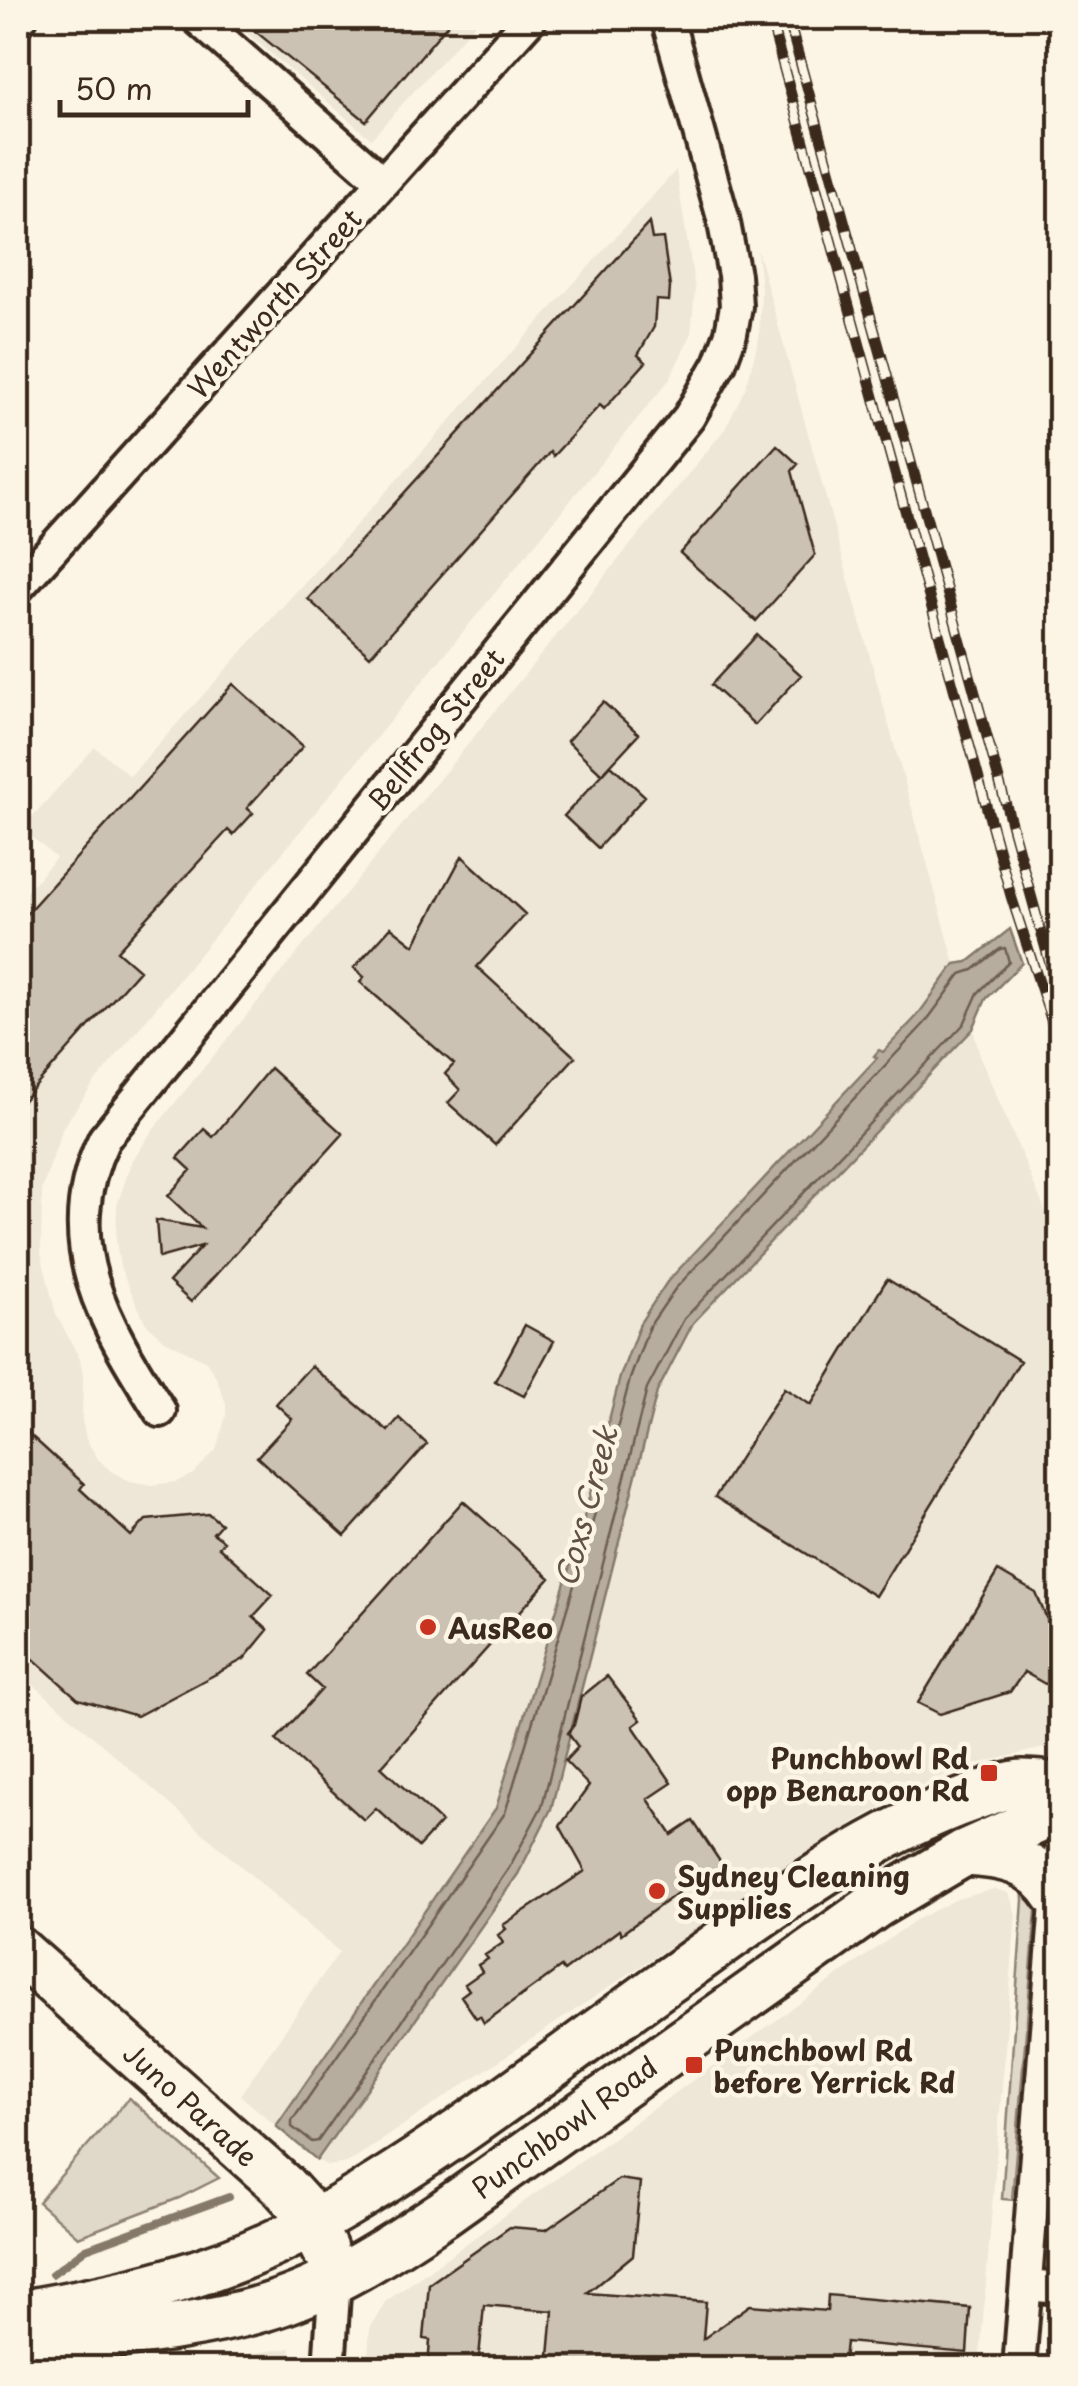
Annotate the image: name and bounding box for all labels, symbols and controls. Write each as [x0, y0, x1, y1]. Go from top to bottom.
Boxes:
scale bar [60, 55, 248, 117]
text: 50 m [75, 65, 153, 110]
street label: Wentworth Street [177, 198, 371, 408]
street label: Bellfrog Street [356, 638, 514, 820]
water label: Coxs Creek [542, 1419, 628, 1591]
place label: AusReo [448, 1606, 553, 1649]
marker: AusReo [417, 1616, 439, 1638]
place label: Punchbowl Rd opp Benaroon Rd [726, 1736, 969, 1811]
marker: Punchbowl Rd opp Benaroon Rd [978, 1762, 1000, 1784]
place label: Sydney Cleaning Supplies [677, 1854, 910, 1929]
marker: Sydney Cleaning Supplies [646, 1880, 668, 1902]
place label: Punchbowl Rd before Yerrick Rd [714, 2028, 955, 2103]
street label: Juno Parade [114, 2032, 268, 2176]
street label: Punchbowl Road [462, 2045, 666, 2209]
marker: Punchbowl Rd before Yerrick Rd [683, 2054, 705, 2076]

